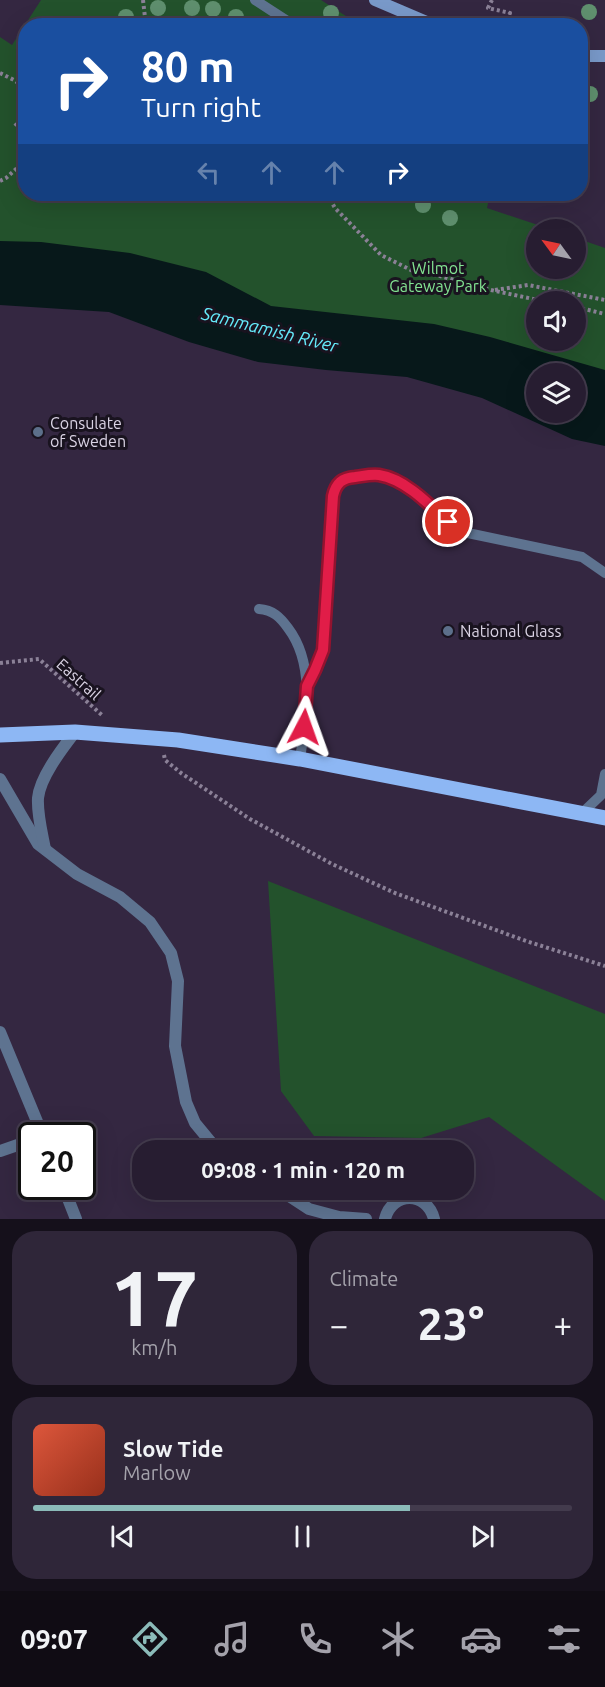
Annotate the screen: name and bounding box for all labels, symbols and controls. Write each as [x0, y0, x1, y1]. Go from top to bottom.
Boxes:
icon: right [42, 42, 120, 120]
text: 80 m [141, 43, 235, 90]
text: Turn right [141, 92, 261, 122]
icon: left [192, 156, 225, 189]
icon: ahead [255, 156, 288, 189]
icon: ahead [318, 156, 351, 189]
icon: right [381, 156, 414, 189]
north arrow [526, 219, 586, 279]
map controls [526, 219, 586, 423]
park label: Wilmot Gateway Park [389, 259, 487, 295]
button: sound [526, 291, 586, 351]
water label: Sammamish River [199, 302, 341, 356]
button: layers [526, 363, 586, 423]
place label: Consulate of Sweden [50, 414, 126, 450]
marker: Consulate of Sweden [31, 425, 45, 439]
pin [422, 496, 473, 547]
icon: arrive [431, 505, 464, 538]
place label: National Glass [460, 622, 561, 640]
marker: National Glass [441, 624, 455, 638]
street label: Eastrail [53, 655, 105, 703]
position arrow [272, 695, 336, 759]
speed limit sign: 20 [18, 1122, 96, 1200]
text: 09:08 · 1 min · 120 m [201, 1157, 405, 1182]
text: 17 [110, 1253, 198, 1341]
text: Climate [330, 1267, 398, 1290]
text: 23° [417, 1298, 484, 1349]
text: − [330, 1306, 348, 1343]
text: + [553, 1306, 572, 1343]
text: km/h [131, 1336, 177, 1359]
text: Slow Tide [123, 1436, 223, 1461]
text: Marlow [123, 1461, 191, 1484]
icon: previous [106, 1520, 139, 1553]
icon: pause [286, 1520, 319, 1553]
icon: next [466, 1520, 499, 1553]
icon: directions [129, 1618, 171, 1660]
icon: music [211, 1618, 253, 1660]
icon: phone [294, 1618, 336, 1660]
icon: climate [377, 1618, 419, 1660]
icon: car [460, 1618, 502, 1660]
icon: filters [543, 1618, 585, 1660]
text: 09:07 [20, 1624, 88, 1654]

